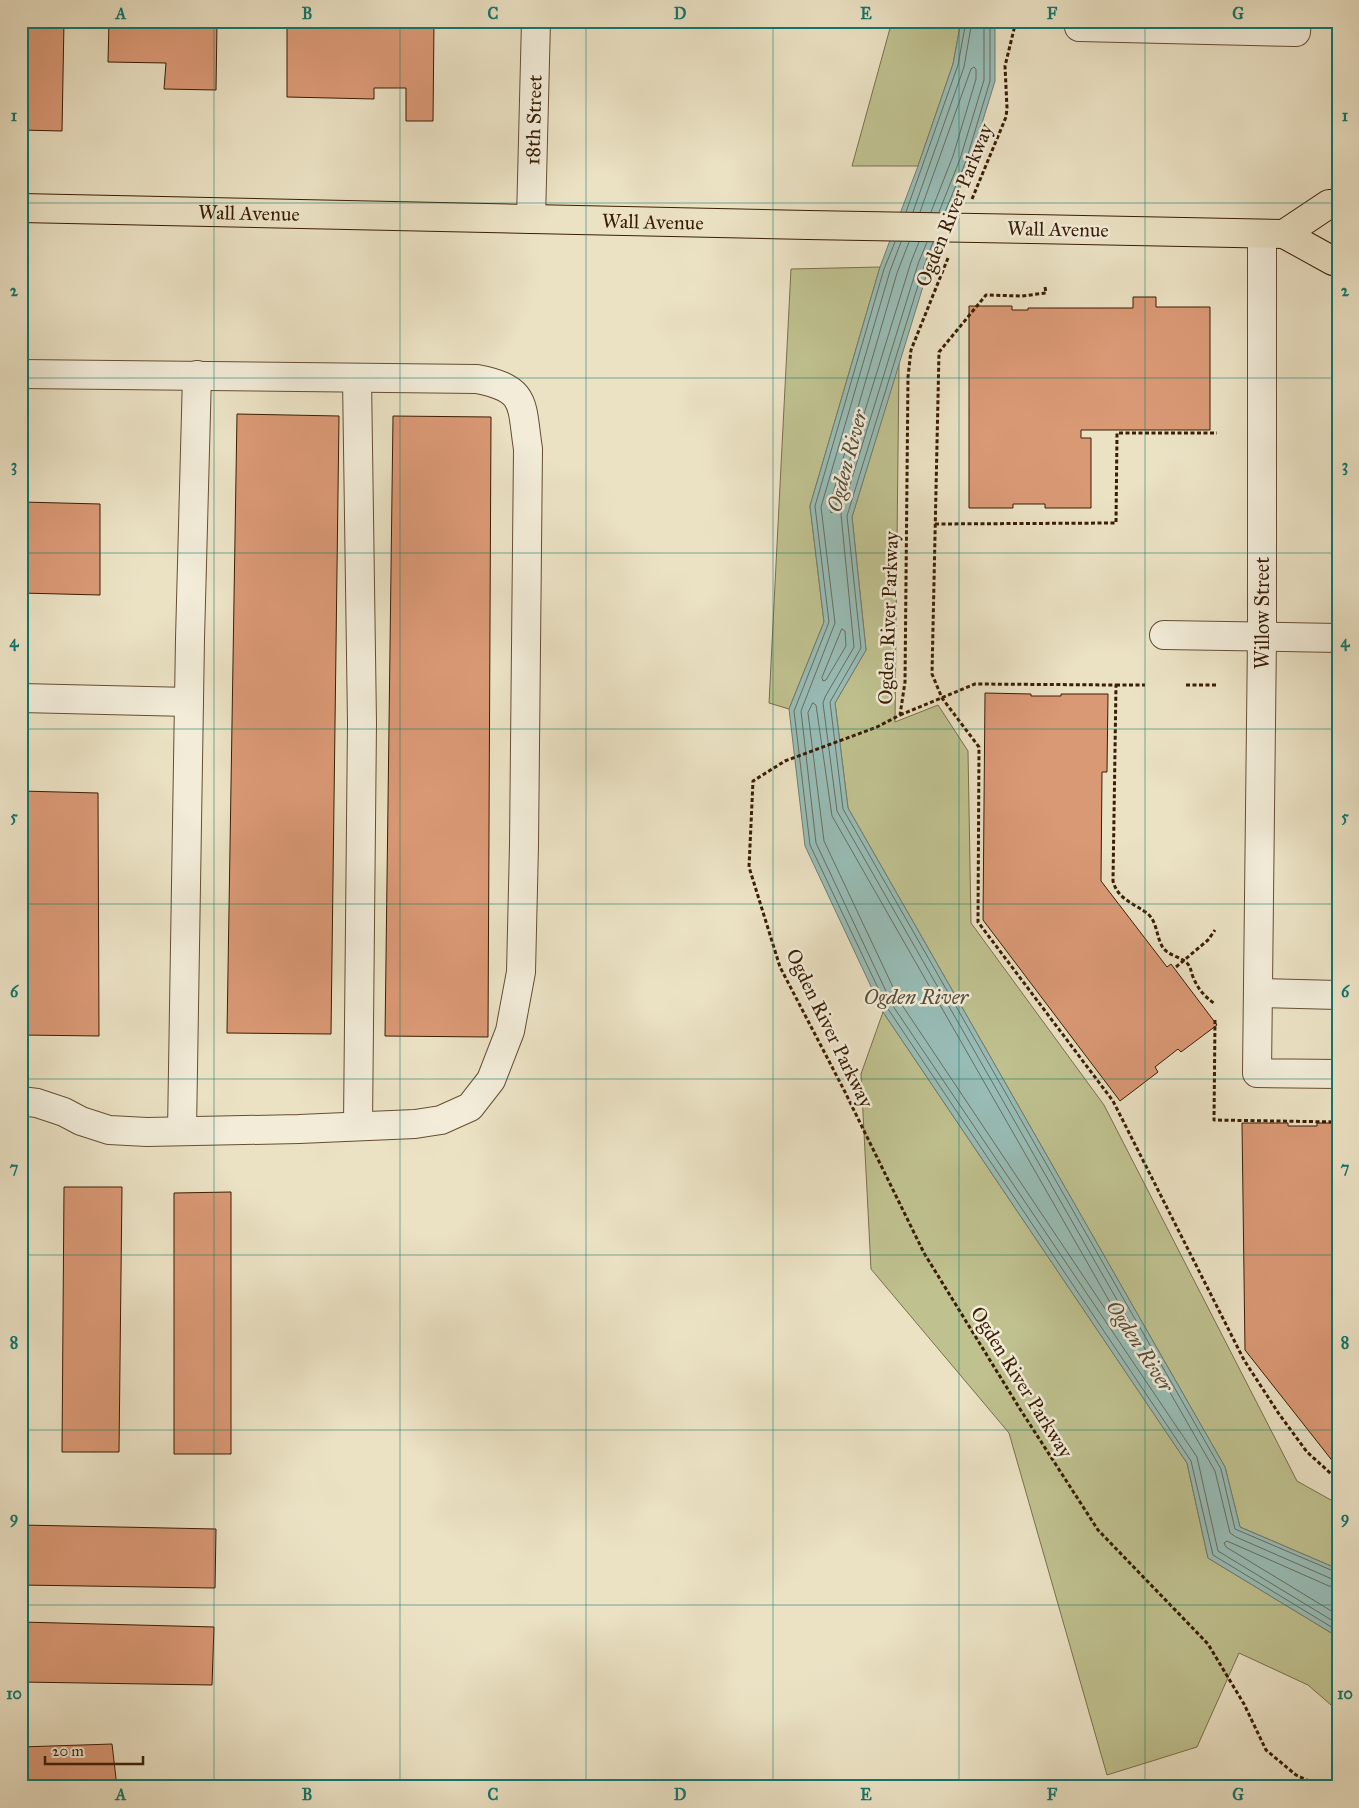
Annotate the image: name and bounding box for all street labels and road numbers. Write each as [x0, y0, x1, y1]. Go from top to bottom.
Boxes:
street label: 18th Street [520, 74, 547, 166]
street label: Ogden River Parkway [910, 119, 999, 290]
street label: Wall Avenue [198, 200, 300, 226]
street label: Wall Avenue [602, 209, 704, 235]
street label: Wall Avenue [1007, 216, 1109, 242]
street label: Ogden River Parkway [873, 530, 904, 705]
street label: Willow Street [1250, 557, 1274, 669]
street label: Ogden River Parkway [780, 945, 879, 1112]
street label: Ogden River Parkway [965, 1302, 1079, 1463]

